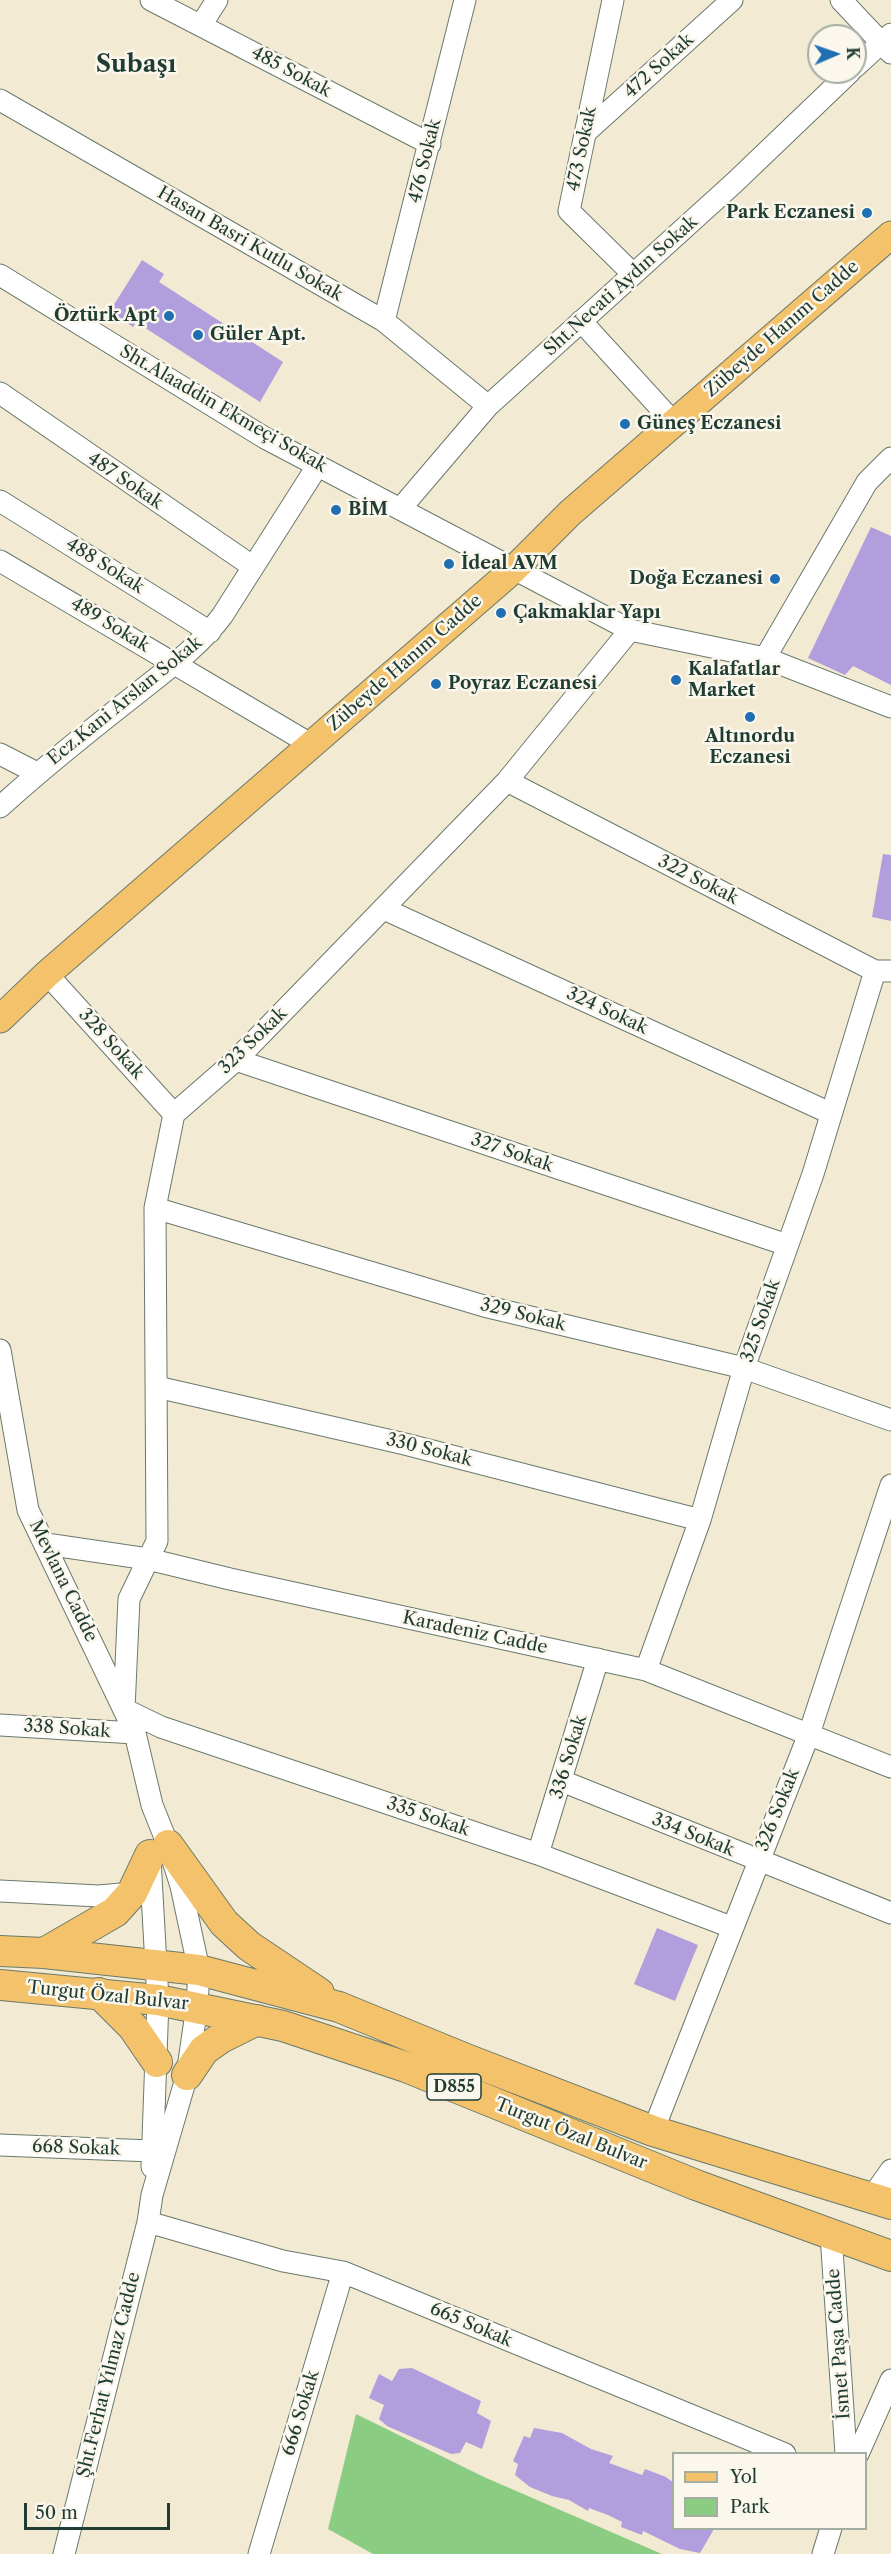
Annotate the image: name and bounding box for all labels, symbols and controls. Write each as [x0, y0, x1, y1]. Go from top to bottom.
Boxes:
north arrow [807, 24, 867, 84]
street label: 472 Sokak [620, 29, 698, 103]
street label: 485 Sokak [247, 42, 335, 102]
text: K [843, 47, 863, 60]
district label: Subaşı [96, 51, 176, 79]
street label: 473 Sokak [563, 105, 601, 193]
street label: 476 Sokak [404, 117, 446, 205]
street label: Hasan Basri Kutlu Sokak [154, 182, 346, 306]
place label: Park Eczanesi [726, 202, 855, 224]
marker: Park Eczanesi [860, 206, 874, 220]
street label: Sht.Necati Aydın Sokak [540, 211, 702, 361]
street label: Zübeyde Hanım Cadde [700, 256, 864, 402]
place label: Öztürk Apt [54, 305, 157, 327]
marker: Öztürk Apt [162, 309, 176, 323]
place label: Güler Apt. [210, 324, 306, 346]
marker: Güler Apt. [191, 328, 205, 342]
street label: Sht.Alaaddin Ekmeçi Sokak [116, 341, 330, 477]
place label: Güneş Eczanesi [637, 413, 782, 435]
marker: Güneş Eczanesi [618, 417, 632, 431]
street label: 487 Sokak [83, 448, 167, 514]
place label: BİM [348, 499, 388, 521]
marker: BİM [329, 503, 343, 517]
street label: 488 Sokak [62, 533, 148, 599]
place label: İdeal AVM [461, 553, 558, 575]
marker: İdeal AVM [442, 557, 456, 571]
place label: Doğa Eczanesi [629, 568, 763, 590]
marker: Doğa Eczanesi [768, 572, 782, 586]
street label: Zübeyde Hanım Cadde [323, 590, 487, 736]
street label: 489 Sokak [67, 593, 153, 657]
place label: Çakmaklar Yapı [513, 602, 661, 624]
marker: Çakmaklar Yapı [494, 606, 508, 620]
street label: Ecz.Kani Arslan Sokak [43, 632, 207, 770]
place label: Kalafatlar Market [688, 659, 780, 702]
place label: Poyraz Eczanesi [448, 673, 597, 695]
marker: Kalafatlar Market [669, 673, 683, 687]
marker: Poyraz Eczanesi [429, 677, 443, 691]
marker: Altınordu Eczanesi [743, 710, 757, 724]
place label: Altınordu Eczanesi [705, 726, 795, 768]
street label: 322 Sokak [654, 851, 742, 909]
street label: 324 Sokak [563, 983, 651, 1039]
street label: 323 Sokak [214, 1003, 292, 1079]
street label: 328 Sokak [74, 1004, 148, 1084]
street label: 327 Sokak [468, 1129, 556, 1177]
street label: 325 Sokak [737, 1277, 785, 1365]
street label: 329 Sokak [478, 1294, 568, 1336]
street label: 330 Sokak [384, 1429, 474, 1471]
street label: Mevlana Cadde [24, 1517, 102, 1645]
street label: Karadeniz Cadde [401, 1607, 549, 1659]
street label: 336 Sokak [546, 1712, 592, 1802]
street label: 338 Sokak [23, 1715, 111, 1743]
street label: 326 Sokak [752, 1765, 804, 1855]
street label: 335 Sokak [384, 1793, 472, 1841]
street label: 334 Sokak [649, 1809, 737, 1861]
street label: Turgut Özal Bulvar [26, 1977, 190, 2015]
road number: D855 [427, 2074, 481, 2100]
street label: Turgut Özal Bulvar [492, 2094, 650, 2174]
street label: 668 Sokak [32, 2136, 120, 2160]
street label: İsmet Paşa Cadde [823, 2268, 855, 2420]
street label: Şht.Ferhat Yılmaz Cadde [73, 2270, 145, 2480]
street label: 665 Sokak [427, 2298, 515, 2352]
street label: 666 Sokak [278, 2368, 324, 2458]
legend [672, 2452, 867, 2530]
text: Yol [730, 2466, 757, 2488]
scale bar [27, 2491, 172, 2529]
text: Park [730, 2496, 769, 2518]
text: 50 m [35, 2502, 78, 2524]

